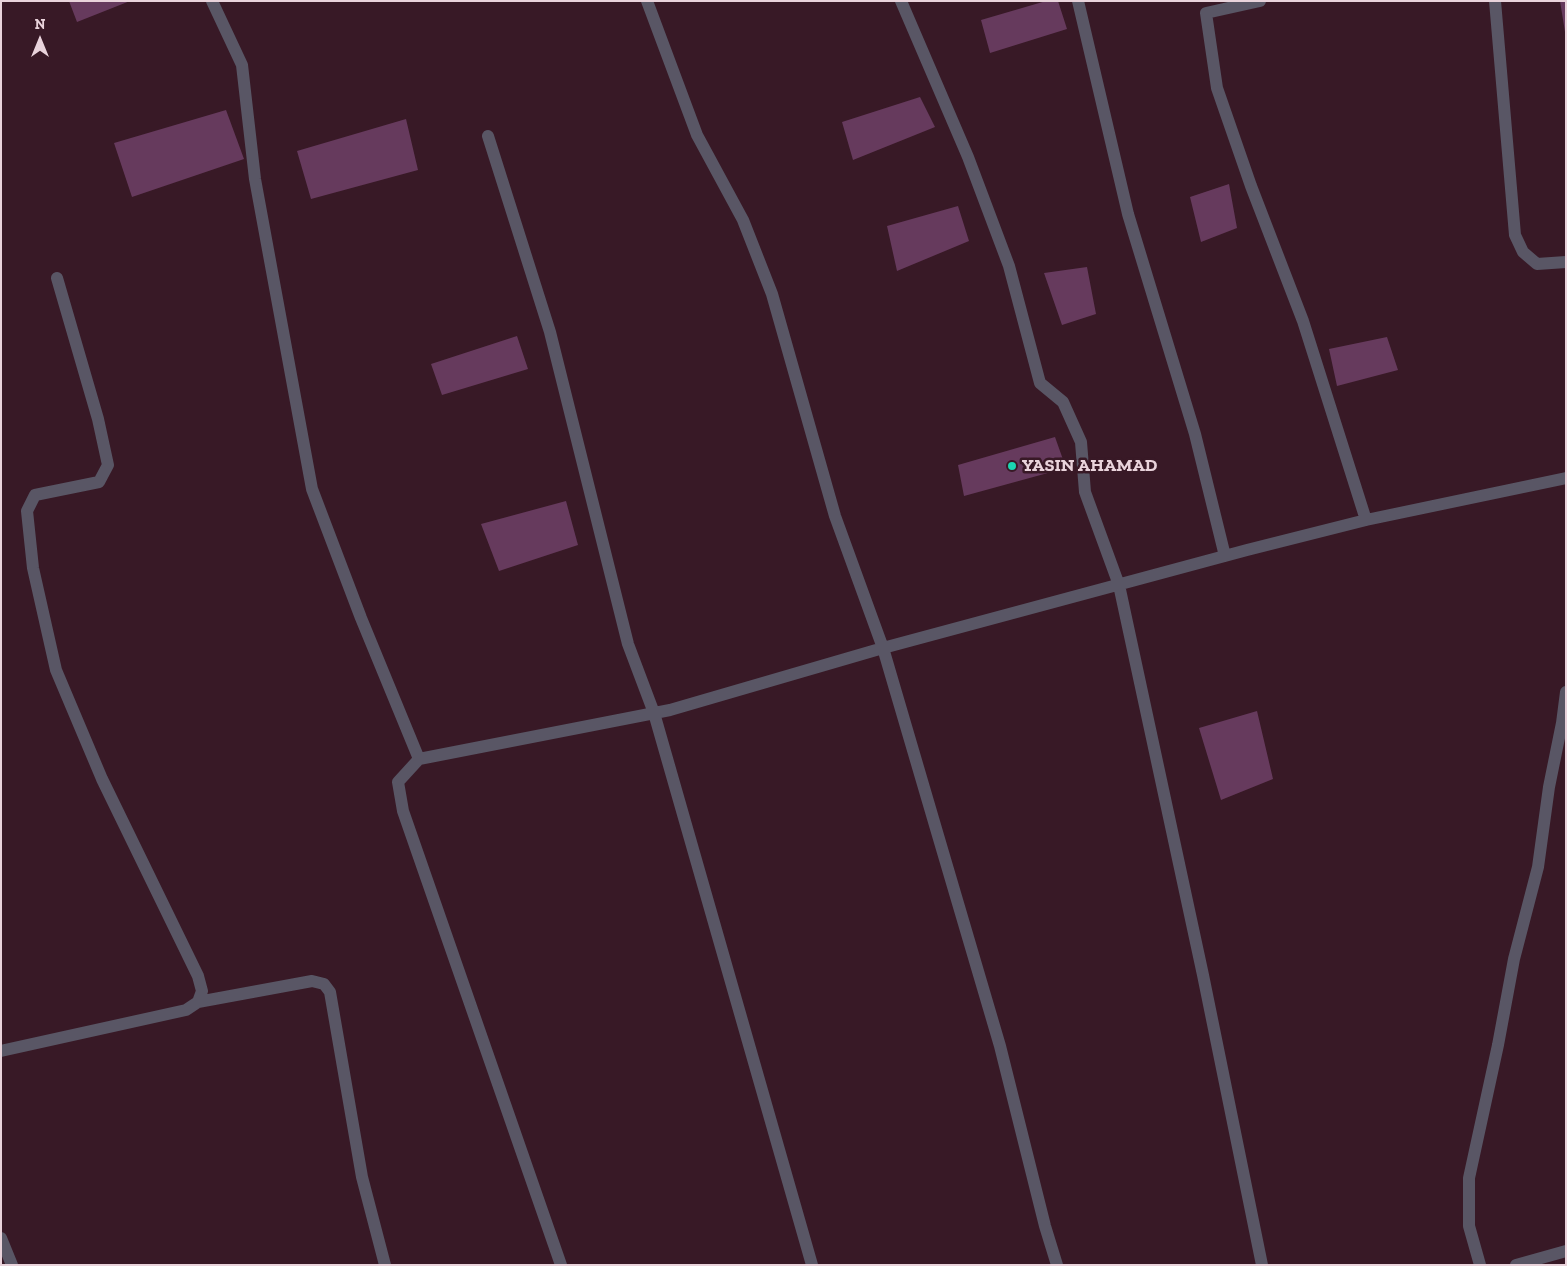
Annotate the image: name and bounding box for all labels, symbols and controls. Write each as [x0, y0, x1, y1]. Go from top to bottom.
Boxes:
north arrow [15, 15, 65, 65]
text: N [35, 16, 45, 33]
place label: YASIN AHAMAD [1022, 455, 1157, 477]
marker: YASIN AHAMAD [1006, 460, 1018, 472]

